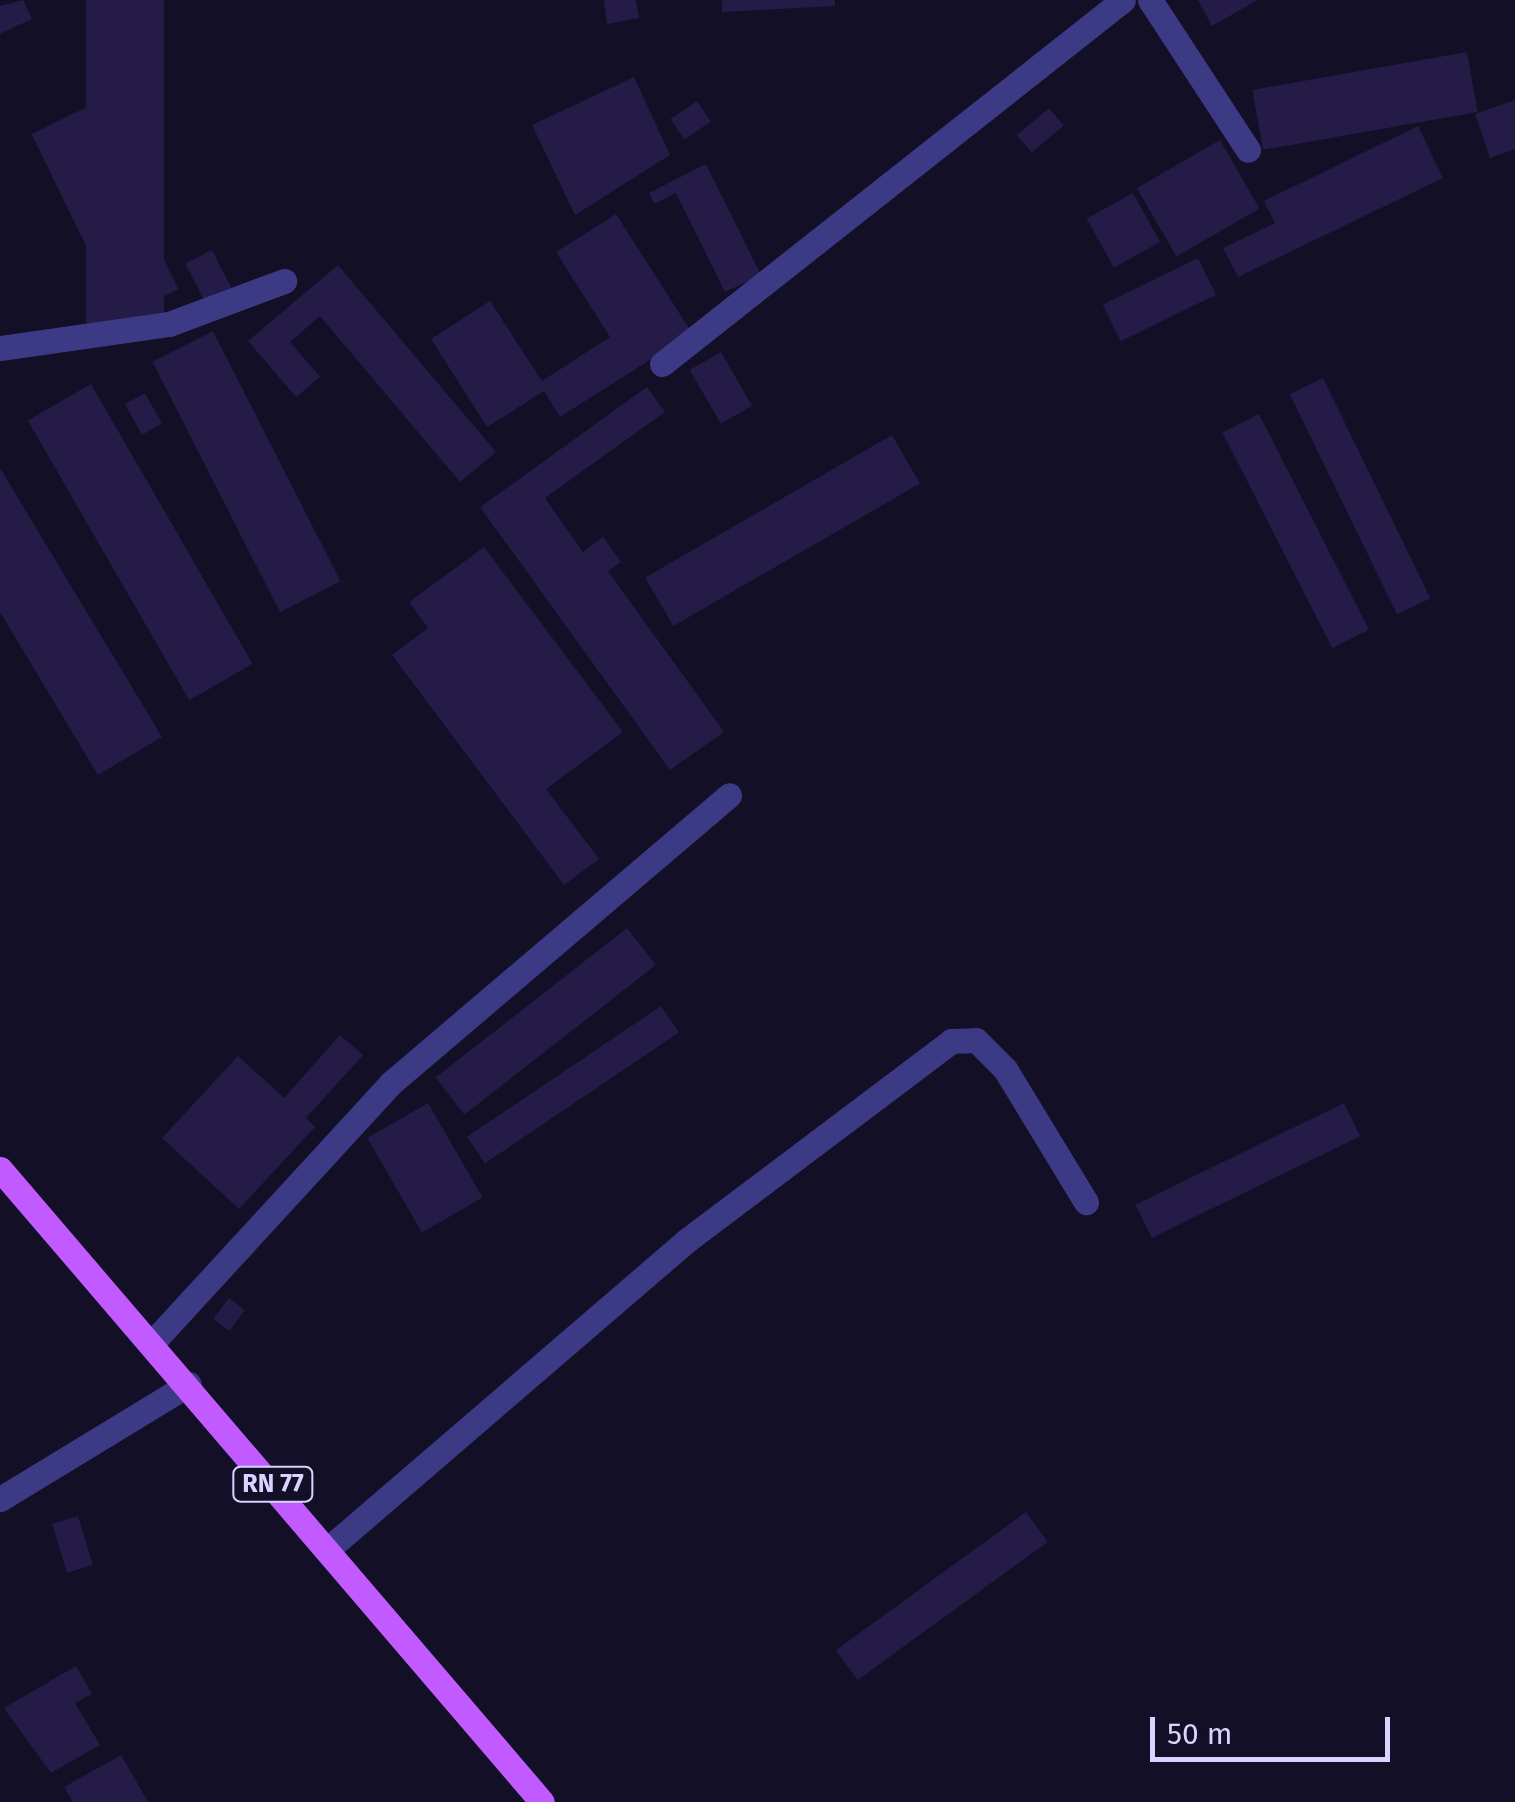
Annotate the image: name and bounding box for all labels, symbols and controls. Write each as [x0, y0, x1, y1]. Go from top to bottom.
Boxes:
road number: RN 77 [230, 1464, 316, 1504]
scale bar [1155, 1697, 1395, 1759]
text: 50 m [1167, 1716, 1232, 1752]

